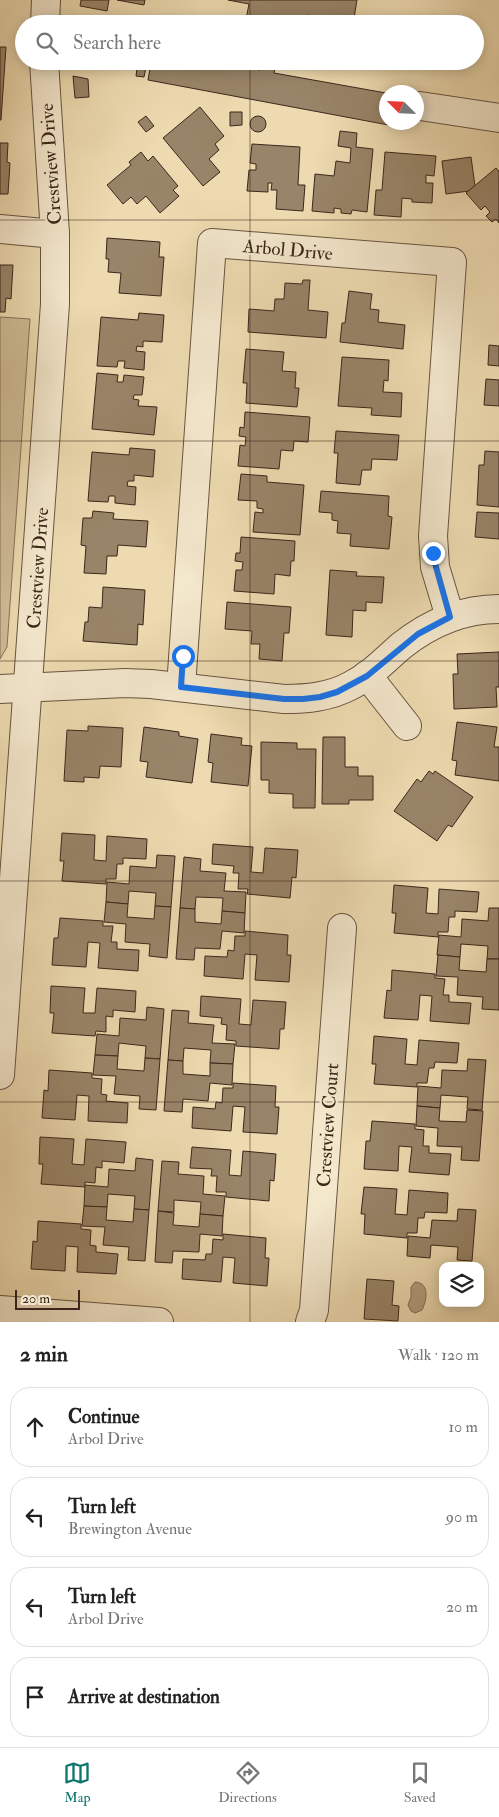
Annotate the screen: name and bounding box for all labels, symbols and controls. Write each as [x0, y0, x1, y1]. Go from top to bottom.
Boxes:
search box [15, 15, 484, 70]
icon: search [33, 29, 61, 57]
text: Search here [73, 31, 161, 55]
north arrow [379, 85, 424, 130]
street label: Crestview Drive [35, 102, 67, 225]
street label: Arbol Drive [241, 234, 334, 266]
street label: Crestview Drive [22, 506, 54, 630]
route end [422, 542, 445, 565]
route start [172, 645, 195, 668]
street label: Crestview Court [312, 1062, 344, 1188]
map controls [439, 1262, 484, 1307]
button: layers [439, 1262, 484, 1307]
scale bar [15, 1287, 80, 1310]
text: 20 m [22, 1290, 50, 1307]
text: 2 min [20, 1341, 68, 1368]
text: Walk · 120 m [398, 1345, 479, 1365]
text: Continue [68, 1405, 139, 1429]
icon: ahead [21, 1413, 49, 1441]
text: 10 m [448, 1417, 478, 1437]
text: Arbol Drive [68, 1429, 144, 1449]
text: Turn left [68, 1495, 136, 1519]
icon: left [21, 1503, 49, 1531]
text: 90 m [446, 1507, 478, 1527]
text: Brewington Avenue [68, 1519, 192, 1539]
text: Turn left [68, 1585, 136, 1609]
icon: left [21, 1593, 49, 1621]
text: 20 m [446, 1597, 478, 1617]
text: Arbol Drive [68, 1609, 144, 1629]
icon: arrive [21, 1683, 49, 1711]
text: Arrive at destination [68, 1685, 220, 1709]
tab: Map [63, 1759, 91, 1806]
tab: Directions [218, 1759, 277, 1806]
tab: Saved [404, 1759, 436, 1806]

